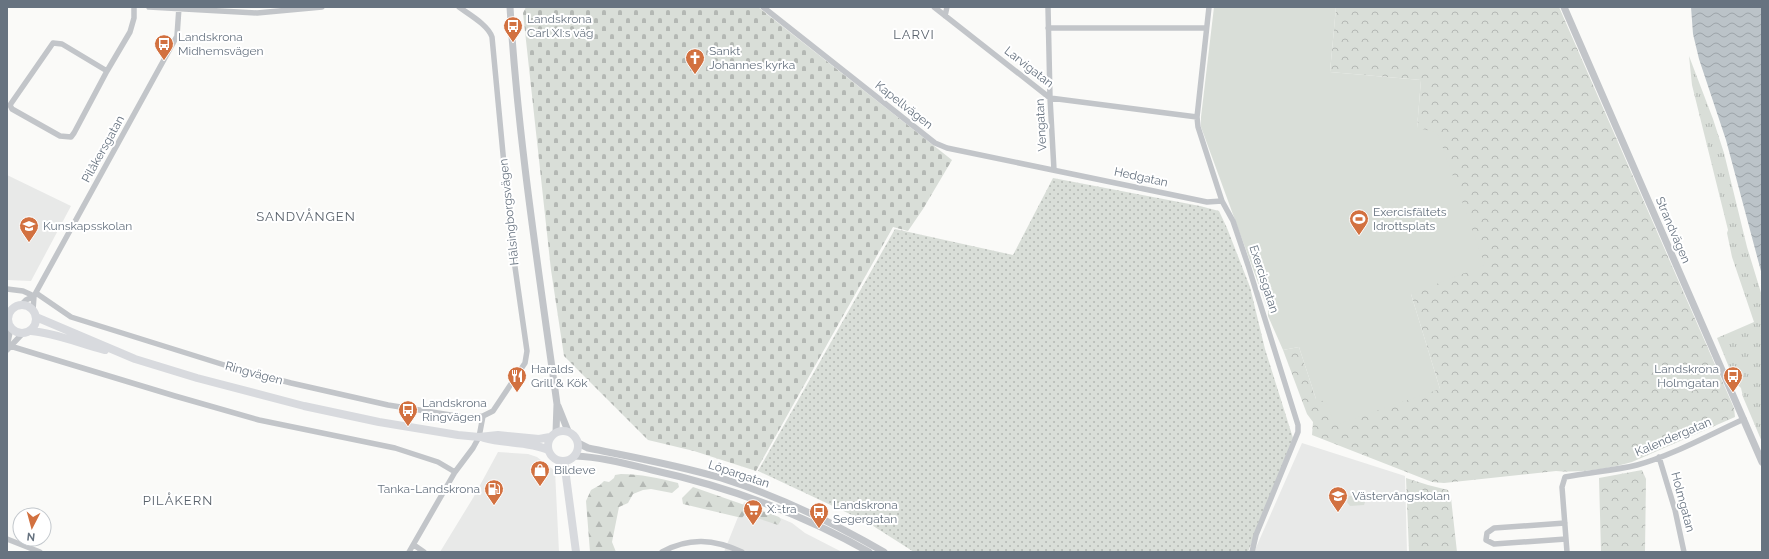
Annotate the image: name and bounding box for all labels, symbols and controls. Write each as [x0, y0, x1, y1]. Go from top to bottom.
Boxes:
place label: Landskrona Carl XI:s väg [527, 12, 593, 40]
bus stop icon: Landskrona Carl XI:s väg [502, 15, 524, 43]
district label: LARVI [893, 27, 935, 42]
place label: Landskrona Midhemsvägen [178, 30, 264, 58]
bus stop icon: Landskrona Midhemsvägen [153, 33, 175, 61]
place label: Sankt Johannes kyrka [709, 44, 795, 72]
street label: Larvigatan [1002, 44, 1056, 90]
church icon: Sankt Johannes kyrka [684, 47, 706, 75]
street label: Kapellvägen [872, 78, 936, 132]
street label: Vengatan [1033, 98, 1049, 152]
street label: Pilåkersgatan [79, 113, 127, 185]
street label: Hälsingborgsvägen [496, 158, 522, 266]
street label: Hedgatan [1113, 164, 1169, 190]
street label: Strandvägen [1653, 195, 1693, 265]
place label: Exercisfältets Idrottsplats [1373, 205, 1447, 233]
district label: SANDVÅNGEN [256, 208, 356, 224]
sports icon: Exercisfältets Idrottsplats [1348, 208, 1370, 236]
school or university icon: Kunskapsskolan [18, 215, 40, 243]
place label: Kunskapsskolan [43, 219, 132, 233]
street label: Exercisgatan [1246, 243, 1282, 315]
street label: Ringvägen [224, 359, 284, 387]
place label: Haralds Grill & Kök [531, 362, 588, 390]
place label: Landskrona Holmgatan [1654, 362, 1719, 390]
restaurant icon: Haralds Grill & Kök [506, 365, 528, 393]
bus stop icon: Landskrona Holmgatan [1722, 365, 1744, 393]
place label: Landskrona Ringvägen [422, 396, 487, 424]
bus stop icon: Landskrona Ringvägen [397, 399, 419, 427]
street label: Kalendergatan [1633, 415, 1713, 459]
street label: Löpargatan [707, 458, 771, 490]
shop icon: Bildeve [529, 459, 551, 487]
place label: Bildeve [554, 463, 595, 477]
street label: Holmgatan [1668, 470, 1698, 534]
fuel station icon: Tanka-Landskrona [483, 478, 505, 506]
place label: Tanka-Landskrona [378, 482, 480, 496]
school or university icon: Västervångskolan [1327, 485, 1349, 513]
place label: Västervångskolan [1352, 489, 1450, 503]
district label: PILÅKERN [143, 492, 213, 508]
supermarket icon: X:-tra [742, 498, 764, 526]
place label: Landskrona Segergatan [833, 498, 898, 526]
bus stop icon: Landskrona Segergatan [808, 501, 830, 529]
place label: X:-tra [767, 502, 797, 516]
north arrow [12, 507, 52, 547]
text: N [26, 530, 36, 543]

